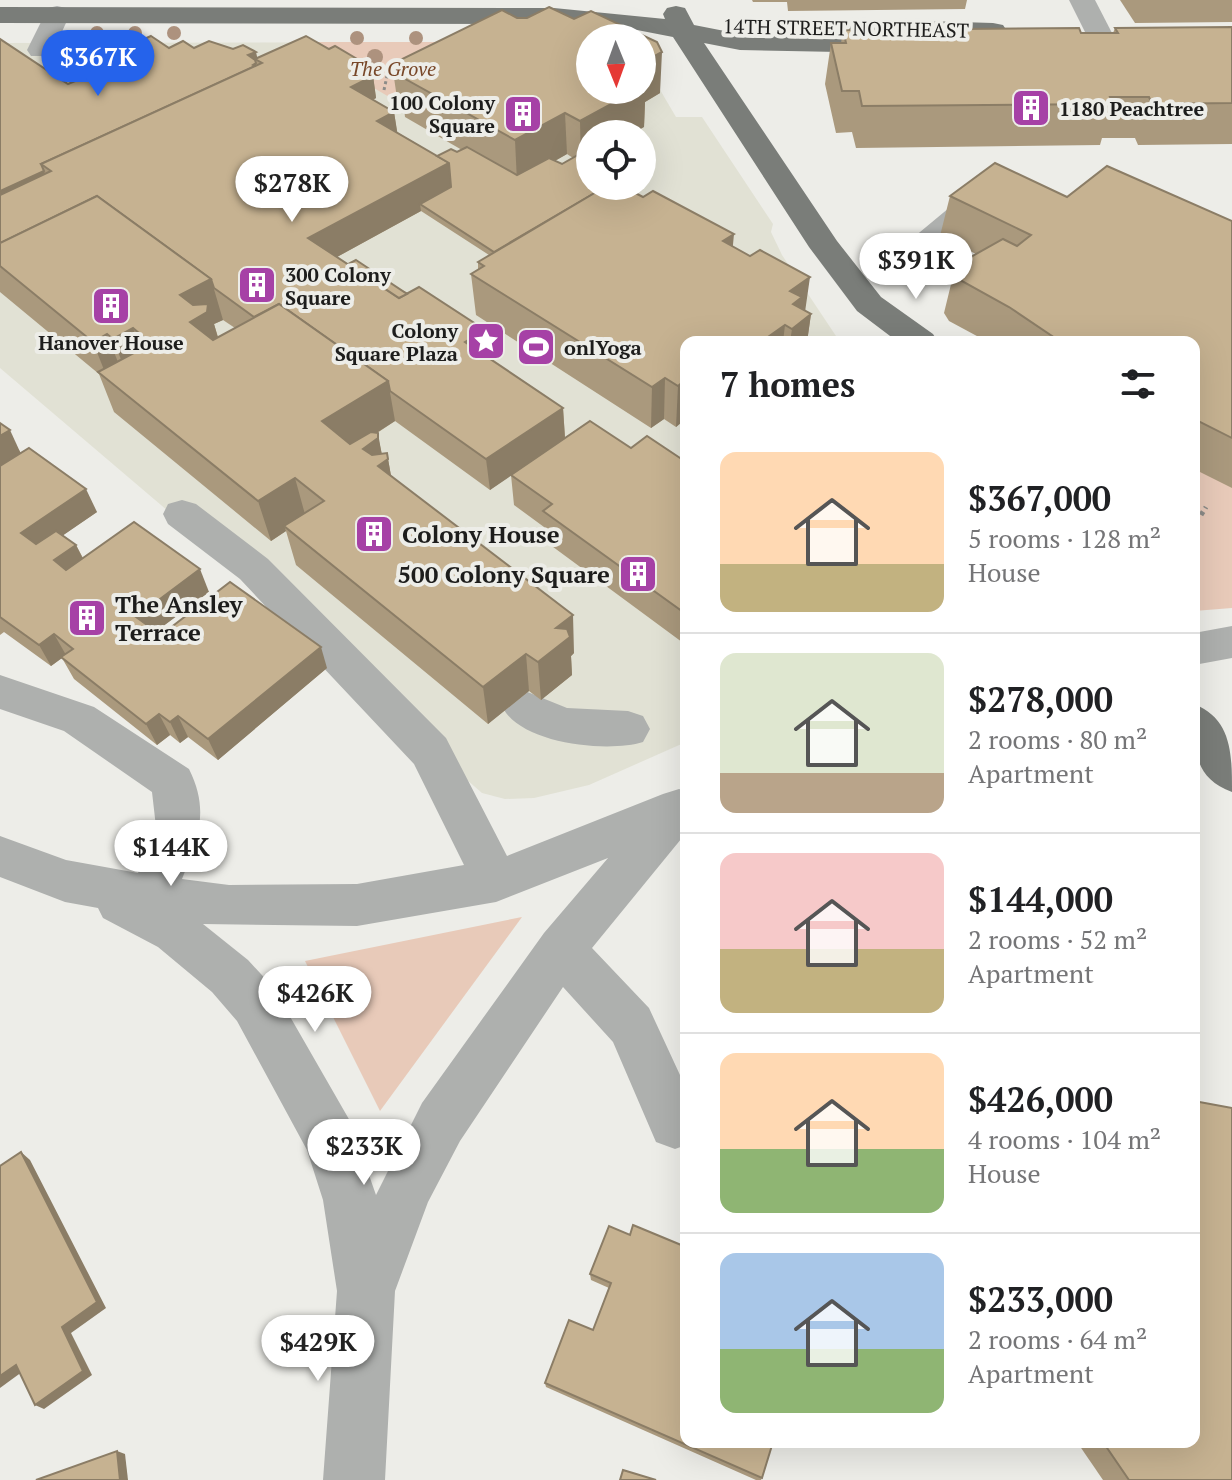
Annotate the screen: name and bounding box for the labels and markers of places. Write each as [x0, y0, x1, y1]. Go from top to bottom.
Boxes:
pin: $367K [42, 30, 154, 98]
building icon: 1180 Peachtree [1010, 87, 1052, 129]
place label: 100 Colony Square [389, 89, 495, 139]
building icon: 100 Colony Square [502, 93, 544, 135]
place label: 1180 Peachtree [1059, 95, 1204, 122]
pin: $278K [236, 156, 348, 224]
pin: $391K [860, 233, 972, 301]
place label: 300 Colony Square [285, 261, 391, 311]
building icon: 300 Colony Square [236, 264, 278, 306]
building icon: Hanover House [90, 285, 132, 327]
place label: Colony Square Plaza [335, 317, 458, 367]
place icon: Colony Square Plaza [465, 320, 507, 362]
sports icon: onlYoga [515, 326, 557, 368]
place label: Hanover House [38, 329, 184, 356]
place label: onlYoga [564, 334, 642, 361]
building icon: Colony House [353, 513, 395, 555]
place label: Colony House [402, 518, 560, 550]
building icon: 500 Colony Square [617, 553, 659, 595]
place label: 500 Colony Square [398, 558, 610, 590]
place label: The Ansley Terrace [115, 588, 244, 648]
building icon: The Ansley Terrace [66, 597, 108, 639]
pin: $144K [115, 820, 227, 888]
pin: $426K [259, 966, 371, 1034]
pin: $233K [308, 1119, 420, 1187]
pin: $429K [262, 1315, 374, 1383]

